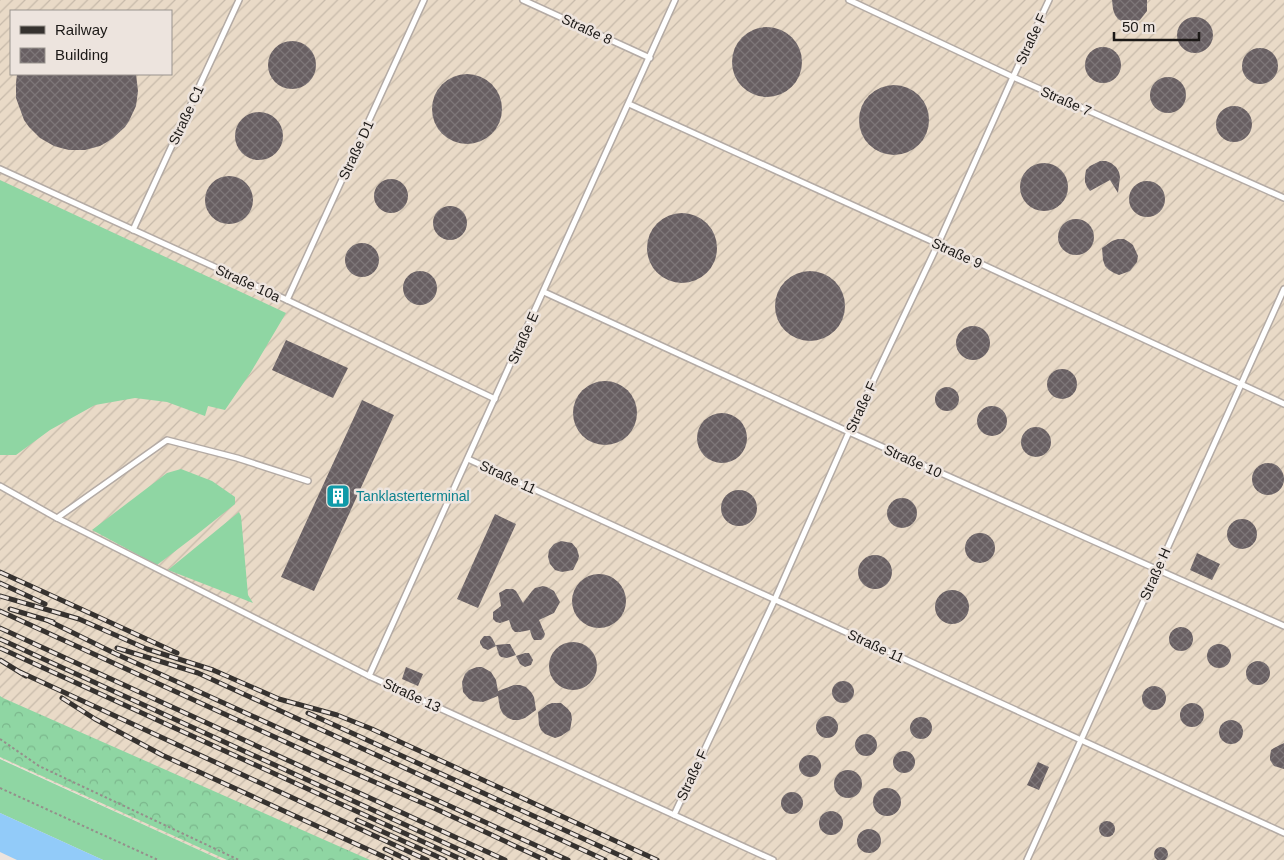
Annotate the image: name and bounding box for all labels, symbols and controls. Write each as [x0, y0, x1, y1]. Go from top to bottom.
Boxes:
legend [10, 10, 172, 75]
street label: Straße 8 [559, 10, 615, 48]
scale bar [1114, 10, 1199, 42]
street label: Straße F [1012, 11, 1050, 67]
text: 50 m [1122, 18, 1155, 35]
text: Railway [55, 21, 108, 38]
text: Building [55, 46, 108, 63]
street label: Straße C1 [165, 83, 207, 147]
street label: Straße 7 [1038, 83, 1094, 119]
street label: Straße D1 [335, 118, 377, 182]
street label: Straße 9 [929, 234, 985, 272]
street label: Straße 10a [213, 261, 283, 305]
street label: Straße E [504, 310, 542, 366]
street label: Straße F [842, 379, 880, 435]
street label: Straße 10 [882, 441, 945, 481]
street label: Straße 11 [477, 457, 539, 497]
building icon: Tanklasterterminal [325, 483, 351, 509]
place label: Tanklasterterminal [356, 488, 470, 504]
street label: Straße H [1136, 545, 1174, 603]
street label: Straße 11 [845, 626, 907, 666]
street label: Straße 13 [381, 675, 443, 715]
street label: Straße F [673, 747, 711, 803]

